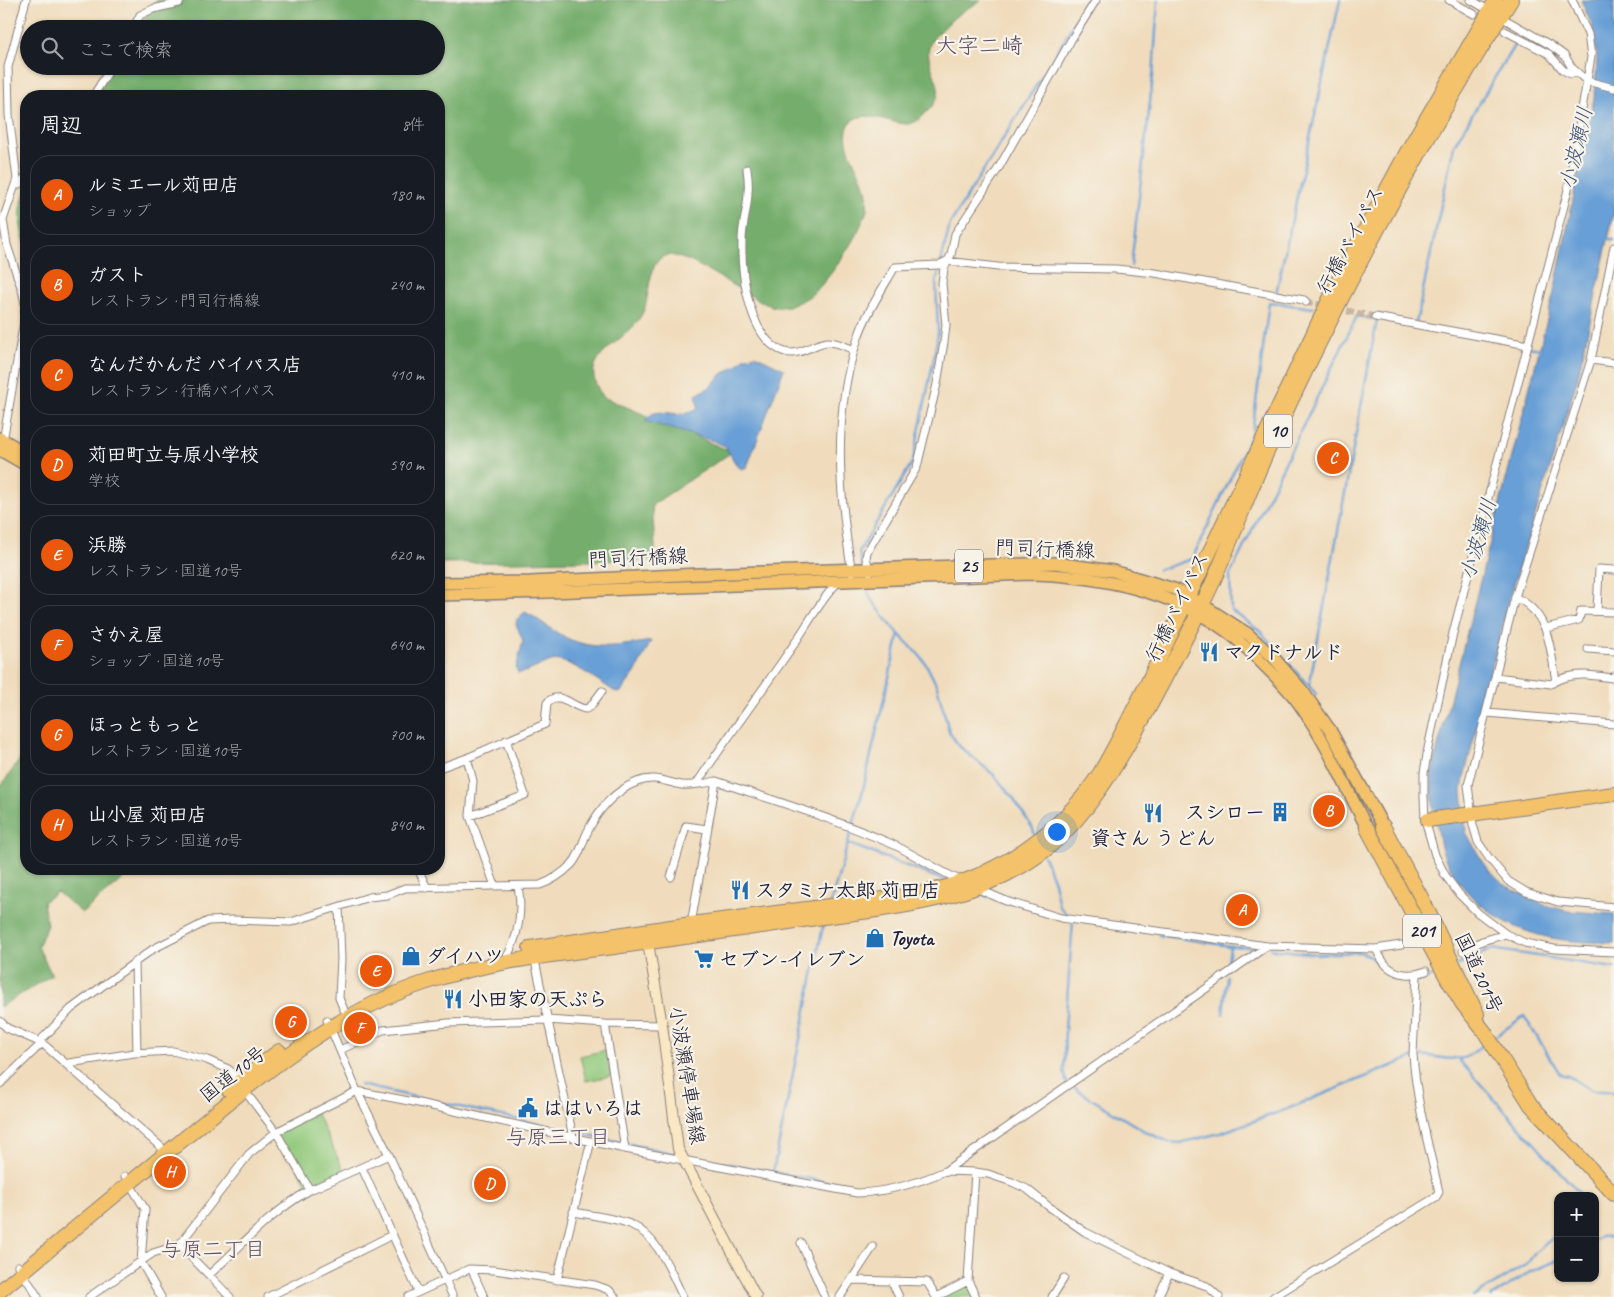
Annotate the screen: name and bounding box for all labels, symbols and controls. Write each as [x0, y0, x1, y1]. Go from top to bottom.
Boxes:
search box [20, 20, 445, 75]
district label: 大字二崎 [935, 32, 1023, 60]
icon: search [38, 34, 66, 62]
text: ここで検索 [78, 38, 173, 62]
water label: 小波瀬川 [1554, 104, 1598, 192]
text: 周辺 [40, 112, 82, 138]
text: 8件 [402, 115, 425, 135]
text: ルミエール苅田店 [88, 173, 239, 197]
street label: 行橋バイパス [1311, 181, 1389, 299]
text: A [53, 185, 61, 205]
text: 180 m [390, 185, 424, 205]
text: ショップ [88, 201, 151, 221]
text: ガスト [88, 263, 147, 287]
text: B [53, 275, 61, 295]
text: 240 m [390, 275, 424, 295]
text: レストラン · 門司行橋線 [88, 291, 260, 311]
text: なんだかんだ バイパス店 [88, 353, 302, 377]
text: C [53, 365, 61, 385]
text: 410 m [390, 365, 424, 385]
text: レストラン · 行橋バイパス [88, 381, 276, 401]
road number: 10 [1264, 414, 1292, 448]
pin: C [1317, 439, 1349, 477]
text: 苅田町立与原小学校 [88, 443, 259, 467]
text: D [52, 455, 62, 475]
text: 590 m [390, 455, 424, 475]
text: 学校 [88, 471, 120, 491]
water label: 小波瀬川 [1454, 495, 1502, 583]
text: 浜勝 [88, 533, 126, 557]
street label: 門司行橋線 [995, 535, 1095, 563]
street label: 門司行橋線 [587, 543, 689, 573]
text: E [53, 545, 61, 565]
text: 620 m [390, 545, 424, 565]
street label: 行橋バイパス [1140, 548, 1214, 666]
road number: 25 [955, 550, 983, 582]
text: レストラン · 国道10号 [88, 561, 242, 581]
text: さかえ屋 [88, 623, 164, 647]
text: F [53, 635, 61, 655]
text: 640 m [390, 635, 424, 655]
place label: マクドナルド [1224, 640, 1343, 665]
restaurant icon: マクドナルド [1198, 641, 1220, 663]
text: ショップ · 国道10号 [88, 651, 225, 671]
text: ほっともっと [88, 713, 202, 737]
text: G [53, 725, 61, 745]
text: 700 m [390, 725, 424, 745]
text: レストラン · 国道10号 [88, 741, 242, 761]
pin: B [1313, 792, 1345, 830]
place label: スシロー [1185, 800, 1265, 825]
building icon: スシロー [1269, 801, 1291, 823]
restaurant icon: 資さん うどん [1142, 802, 1164, 824]
text: 山小屋 苅田店 [88, 803, 207, 827]
text: H [52, 815, 62, 835]
text: 840 m [390, 815, 424, 835]
your location [1044, 819, 1070, 845]
place label: 資さん うどん [1090, 826, 1216, 851]
text: レストラン · 国道10号 [88, 831, 242, 851]
place label: スタミナ太郎 苅田店 [755, 878, 940, 903]
restaurant icon: スタミナ太郎 苅田店 [729, 879, 751, 901]
pin: A [1226, 891, 1258, 929]
road number: 201 [1403, 914, 1441, 948]
place label: Toyota [890, 926, 935, 951]
shop icon: Toyota [864, 927, 886, 949]
street label: 国道201号 [1449, 928, 1509, 1018]
place label: ダイハツ [426, 944, 504, 969]
shop icon: ダイハツ [400, 945, 422, 967]
place label: セブン-イレブン [719, 947, 866, 972]
supermarket icon: セブン-イレブン [693, 948, 715, 970]
pin: E [360, 952, 392, 990]
place label: 小田家の天ぷら [468, 987, 608, 1012]
restaurant icon: 小田家の天ぷら [442, 988, 464, 1010]
pin: G [275, 1003, 307, 1041]
street label: 小波瀬停車場線 [664, 1004, 710, 1146]
pin: F [344, 1009, 376, 1047]
street label: 国道10号 [195, 1040, 271, 1108]
place label: ははいろは [543, 1096, 643, 1121]
public building icon: ははいろは [517, 1097, 539, 1119]
district label: 与原三丁目 [506, 1124, 611, 1150]
pin: H [154, 1153, 186, 1191]
pin: D [474, 1165, 506, 1203]
map controls [1554, 1192, 1599, 1282]
button: + [1554, 1192, 1599, 1237]
district label: 与原二丁目 [161, 1236, 266, 1262]
button: − [1554, 1237, 1599, 1282]

